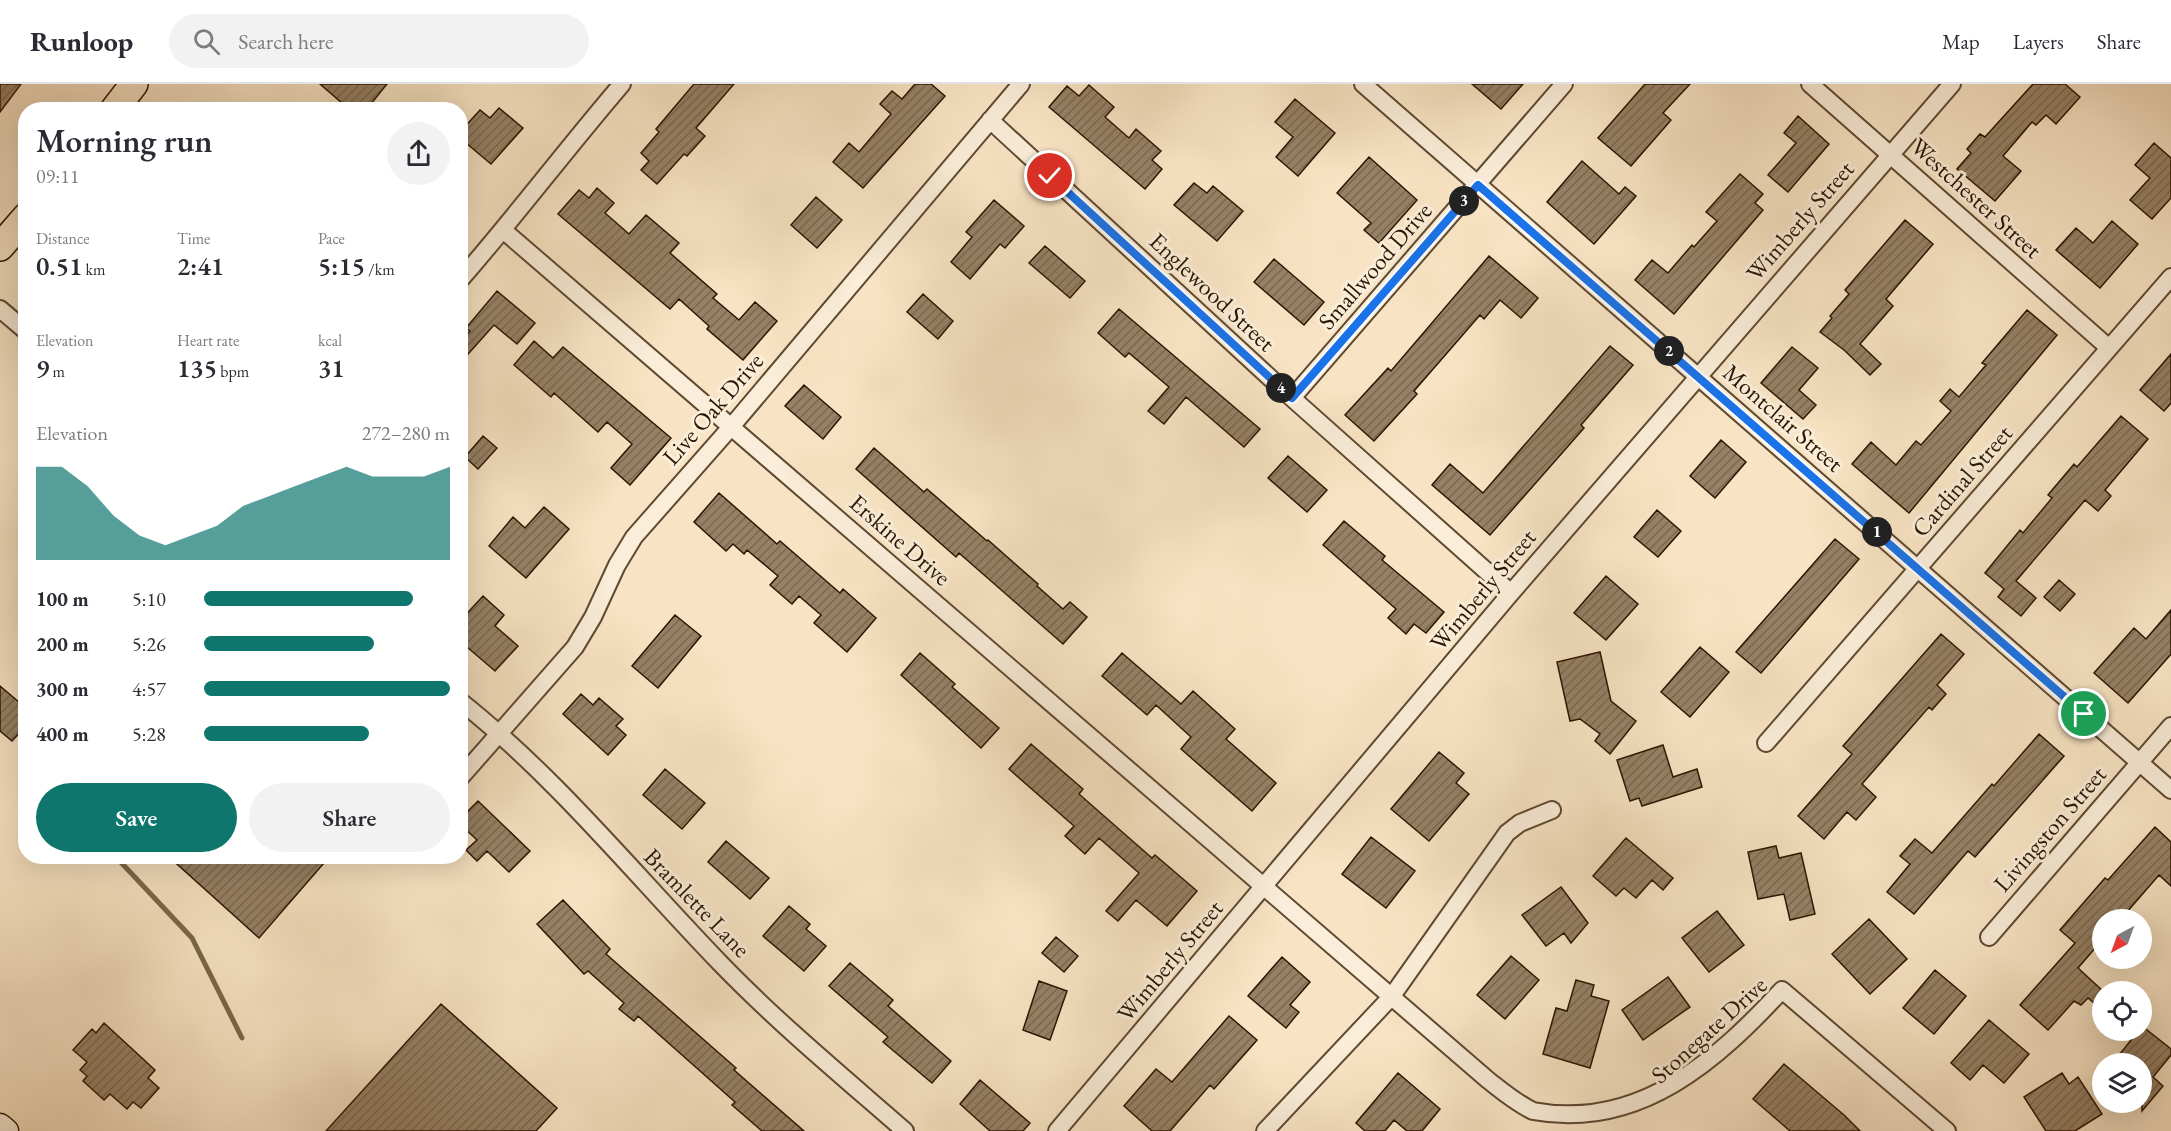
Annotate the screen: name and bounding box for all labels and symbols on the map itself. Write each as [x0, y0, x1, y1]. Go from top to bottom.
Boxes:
street label: Westchester Street [1904, 131, 2049, 265]
pin [1024, 150, 1075, 201]
street label: Wimberly Street [1739, 154, 1861, 287]
pin: 3 [1449, 186, 1479, 216]
street label: Smallwood Drive [1311, 196, 1438, 336]
street label: Englewood Street [1143, 225, 1282, 358]
pin: 2 [1654, 336, 1684, 366]
street label: Live Oak Drive [655, 346, 770, 471]
street label: Montclair Street [1717, 357, 1850, 479]
pin: 4 [1266, 373, 1296, 403]
street label: Cardinal Street [1905, 418, 2019, 543]
street label: Erskine Drive [843, 487, 957, 592]
pin: 1 [1862, 517, 1892, 547]
street label: Wimberly Street [1423, 522, 1543, 657]
pin [2058, 688, 2109, 739]
street label: Livingston Street [1986, 759, 2113, 898]
street label: Bramlette Lane [637, 841, 757, 964]
street label: Wimberly Street [1110, 893, 1230, 1028]
north arrow [2092, 909, 2152, 969]
street label: Stonegate Drive [1644, 969, 1773, 1090]

